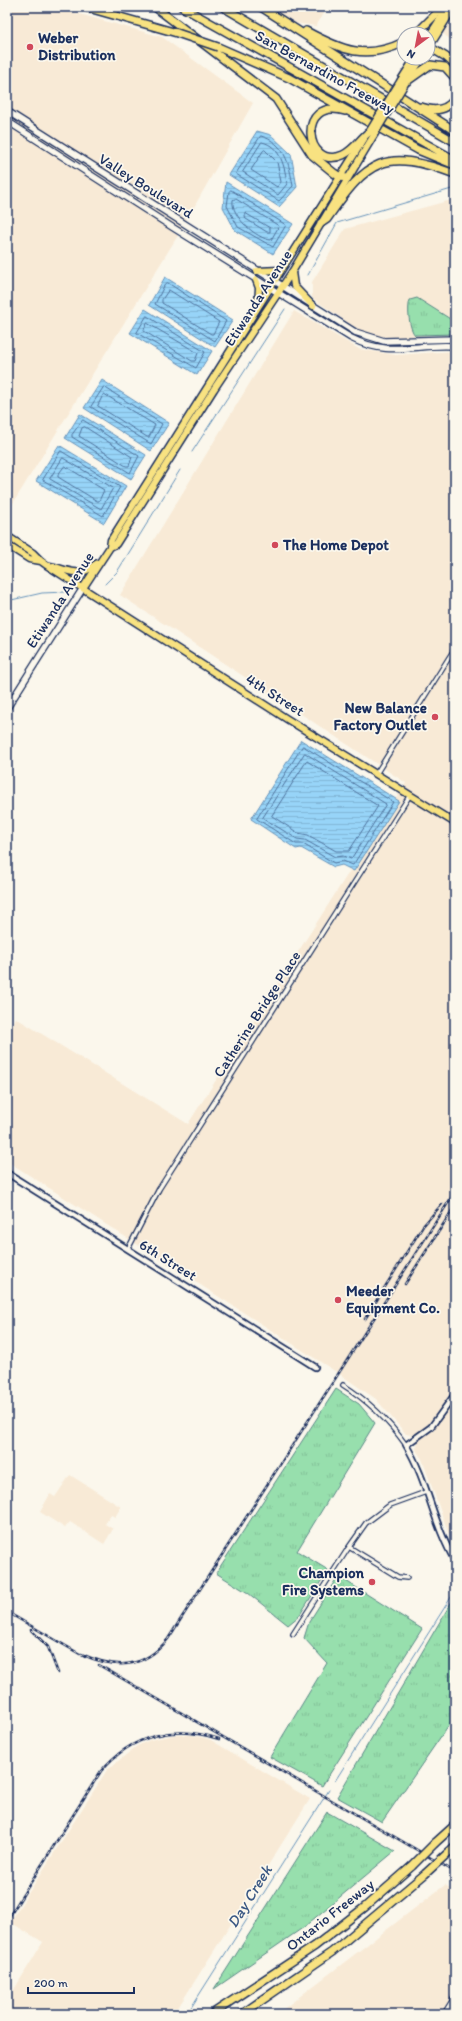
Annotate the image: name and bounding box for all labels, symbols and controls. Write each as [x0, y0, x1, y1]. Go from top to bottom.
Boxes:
street label: San Bernardino Freeway [252, 26, 398, 118]
north arrow [396, 26, 436, 66]
place label: Weber Distribution [38, 29, 116, 64]
marker: Weber Distribution [25, 42, 35, 52]
text: N [404, 47, 418, 62]
street label: Valley Boulevard [95, 150, 197, 223]
street label: Etiwanda Avenue [220, 247, 296, 349]
place label: The Home Depot [282, 536, 389, 555]
marker: The Home Depot [270, 540, 280, 550]
street label: Etiwanda Avenue [22, 549, 98, 651]
street label: 4th Street [242, 670, 308, 720]
place label: New Balance Factory Outlet [334, 699, 427, 735]
marker: New Balance Factory Outlet [430, 712, 440, 722]
street label: Catherine Bridge Place [209, 947, 305, 1081]
street label: 6th Street [136, 1235, 200, 1285]
place label: Meeder Equipment Co. [346, 1282, 440, 1318]
marker: Meeder Equipment Co. [333, 1295, 343, 1305]
place label: Champion Fire Systems [282, 1564, 365, 1600]
marker: Champion Fire Systems [367, 1577, 377, 1587]
water label: Day Creek [223, 1861, 276, 1931]
street label: Ontario Freeway [283, 1875, 377, 1955]
scale bar [28, 1969, 134, 1995]
text: 200 m [34, 1976, 68, 1990]

